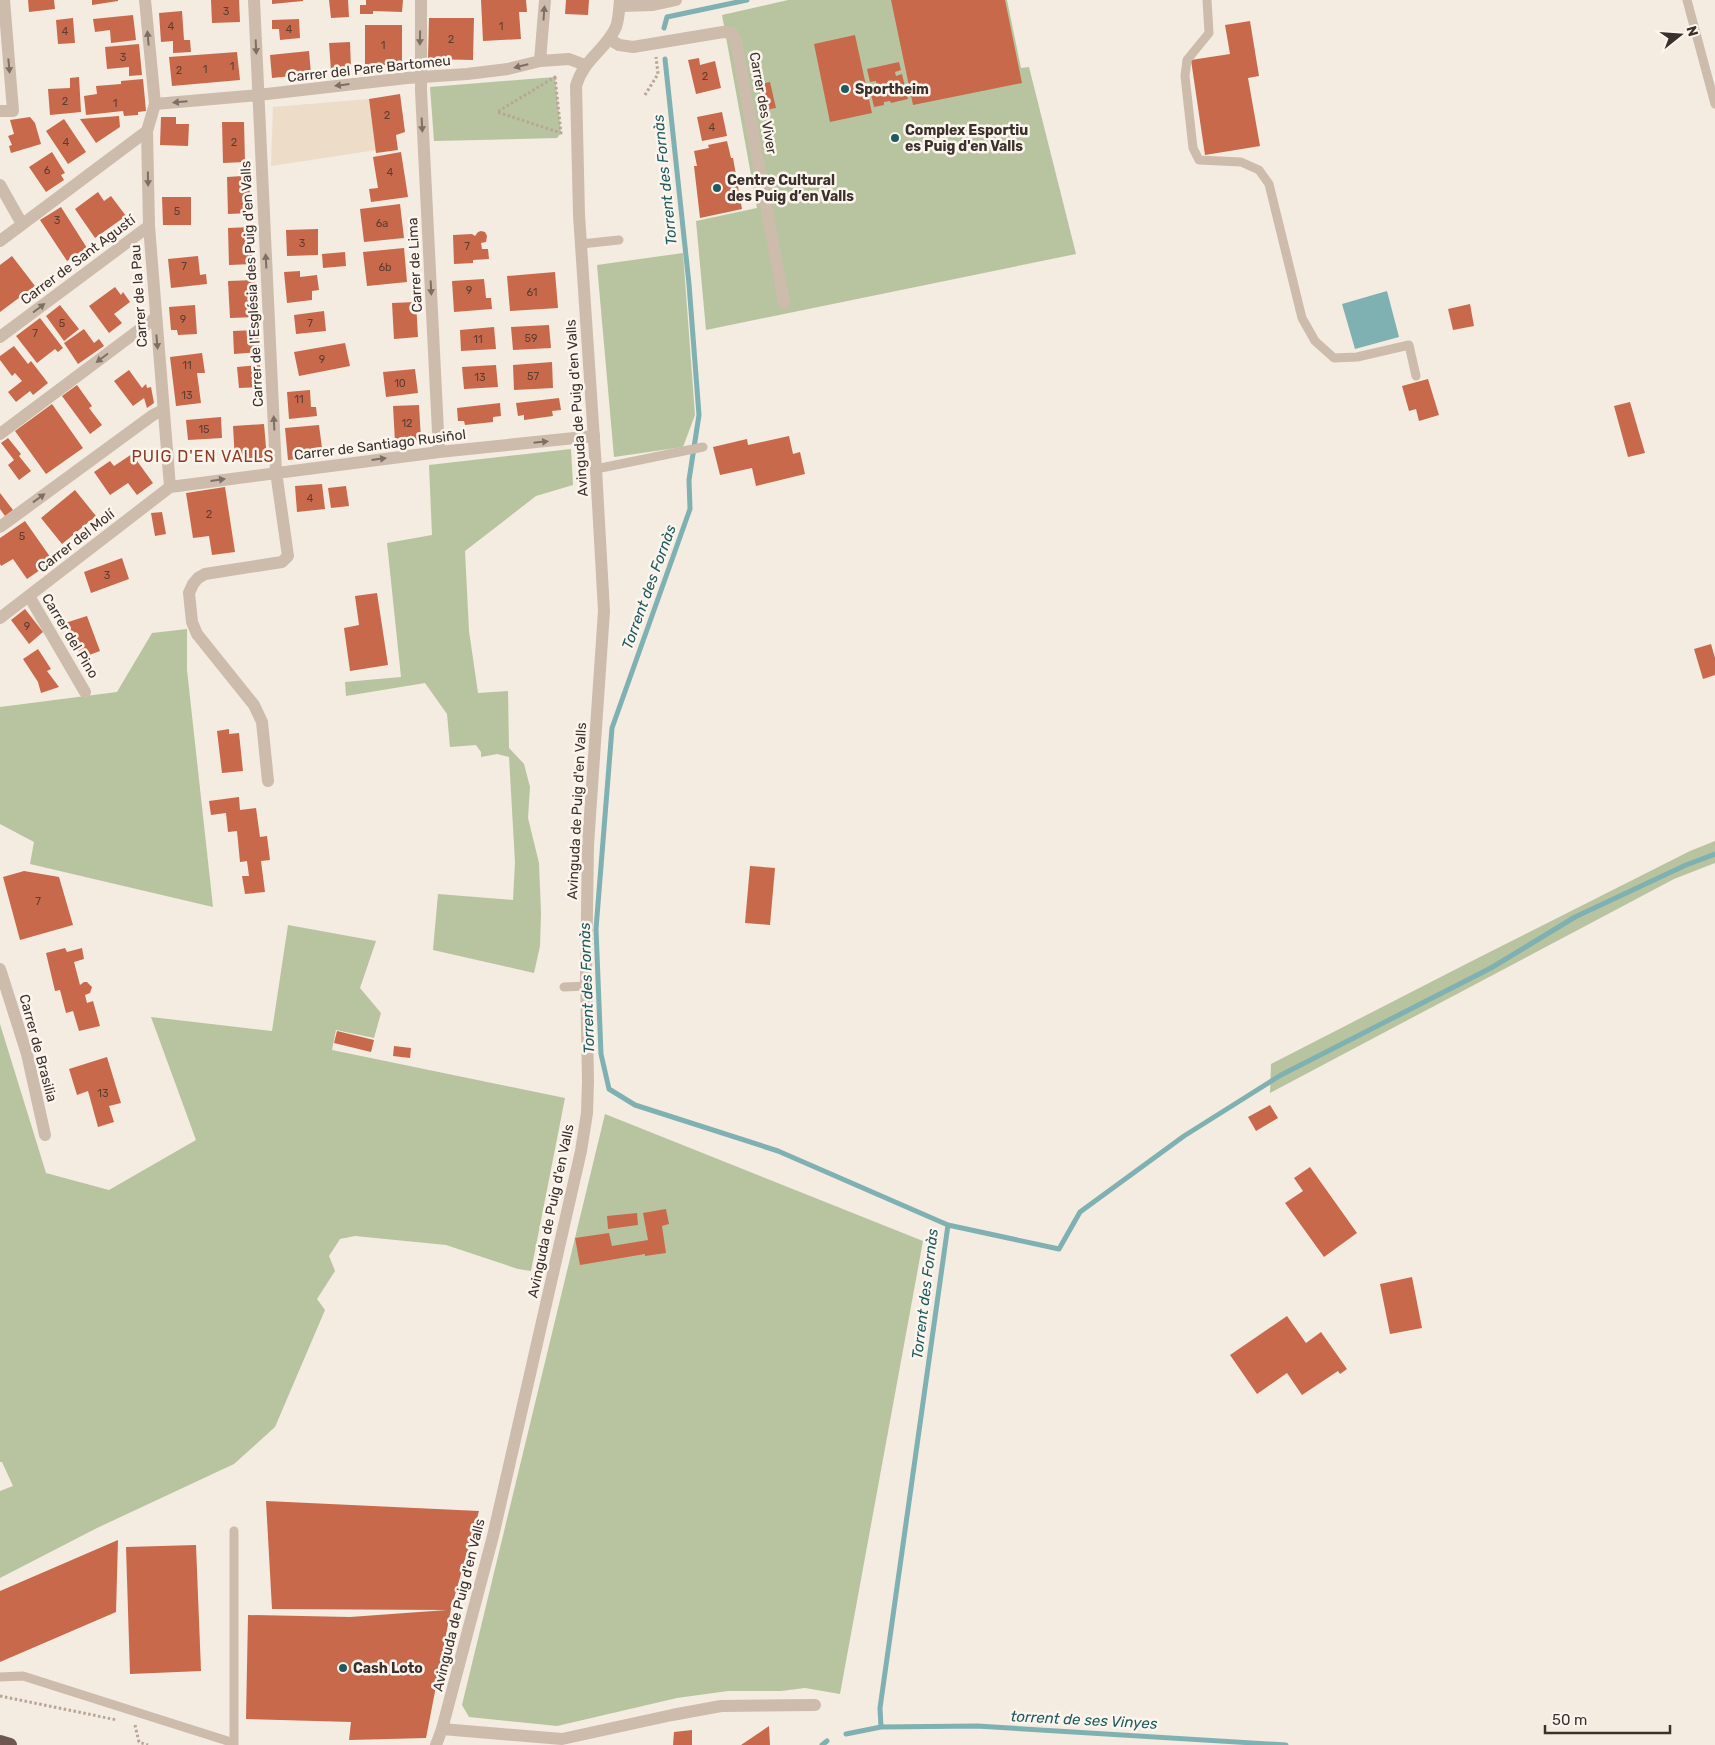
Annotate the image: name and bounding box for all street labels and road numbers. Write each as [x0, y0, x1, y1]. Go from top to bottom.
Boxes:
street label: Carrer des Viver [746, 51, 780, 156]
street label: Carrer del Pare Bartomeu [286, 52, 452, 86]
street label: Carrer de l'Església des Puig d'en Valls [237, 160, 267, 408]
street label: Carrer de Sant Agustí [17, 211, 139, 309]
street label: Carrer de Lima [404, 217, 426, 313]
street label: Carrer de la Pau [127, 244, 151, 348]
street label: Avinguda de Puig d'en Valls [562, 319, 592, 497]
street label: Carrer de Santiago Rusiñol [293, 426, 467, 464]
street label: Carrer del Molí [34, 505, 118, 576]
street label: Carrer del Pino [38, 591, 102, 681]
street label: Avinguda de Puig d'en Valls [564, 722, 590, 900]
street label: Carrer de Brasilia [15, 992, 61, 1104]
street label: Avinguda de Puig d'en Valls [524, 1122, 578, 1300]
street label: Avinguda de Puig d'en Valls [429, 1517, 489, 1693]

